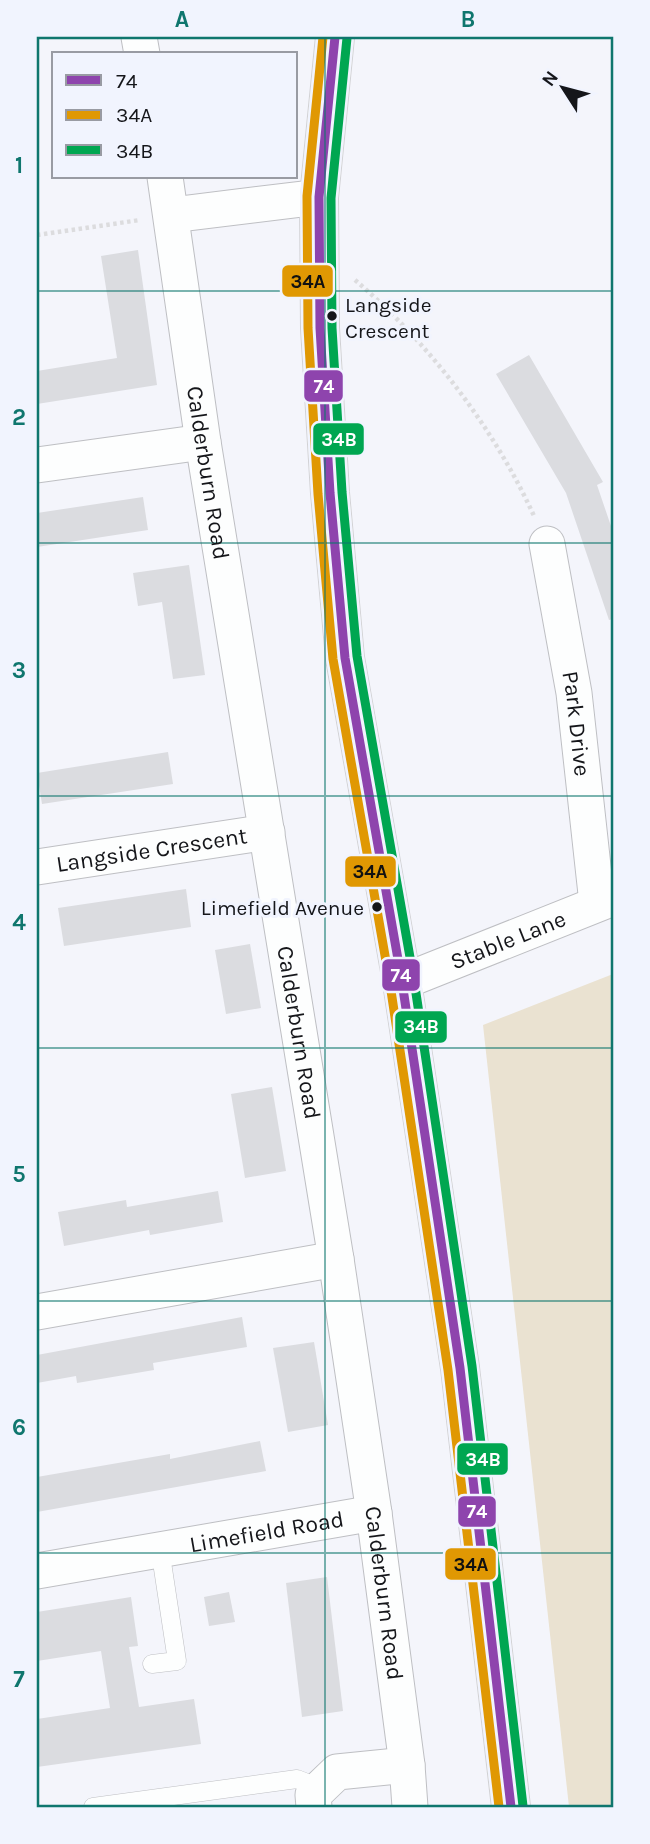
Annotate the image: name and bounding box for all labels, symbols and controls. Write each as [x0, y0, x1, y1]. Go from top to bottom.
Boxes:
text: A [175, 6, 189, 33]
text: B [461, 6, 475, 33]
legend [52, 52, 298, 178]
north arrow [528, 52, 598, 122]
text: N [537, 67, 563, 91]
text: 74 [116, 69, 138, 93]
text: 34A [116, 103, 152, 127]
text: 34B [116, 139, 153, 163]
text: 1 [15, 152, 23, 179]
line badge: 34A [281, 264, 334, 298]
text: 34A [290, 271, 326, 293]
place label: Langside Crescent [345, 293, 431, 343]
marker: Langside Crescent [325, 309, 339, 323]
line badge: 74 [303, 369, 344, 403]
text: 74 [314, 376, 335, 398]
street label: Calderburn Road [181, 384, 235, 562]
text: 2 [12, 404, 26, 431]
line badge: 34B [312, 422, 365, 456]
text: 34B [321, 429, 357, 451]
text: 3 [12, 657, 26, 684]
street label: Park Drive [556, 669, 596, 778]
street label: Langside Crescent [54, 822, 249, 878]
line badge: 34A [344, 855, 397, 888]
text: 34A [352, 861, 388, 883]
place label: Limefield Avenue [201, 896, 364, 920]
marker: Limefield Avenue [370, 900, 384, 914]
street label: Stable Lane [447, 905, 570, 975]
text: 4 [12, 909, 26, 936]
street label: Calderburn Road [271, 944, 326, 1121]
line badge: 74 [381, 958, 421, 992]
text: 74 [391, 965, 412, 987]
line badge: 34B [394, 1010, 448, 1044]
text: 34B [403, 1016, 439, 1038]
text: 5 [12, 1161, 26, 1188]
text: 6 [12, 1414, 26, 1441]
line badge: 34B [456, 1442, 509, 1476]
text: 34B [465, 1449, 501, 1471]
line badge: 74 [457, 1495, 497, 1528]
text: 74 [467, 1501, 488, 1523]
street label: Calderburn Road [359, 1504, 409, 1682]
street label: Limefield Road [188, 1505, 346, 1559]
line badge: 34A [444, 1547, 497, 1581]
text: 34A [453, 1554, 489, 1576]
text: 7 [13, 1666, 25, 1693]

